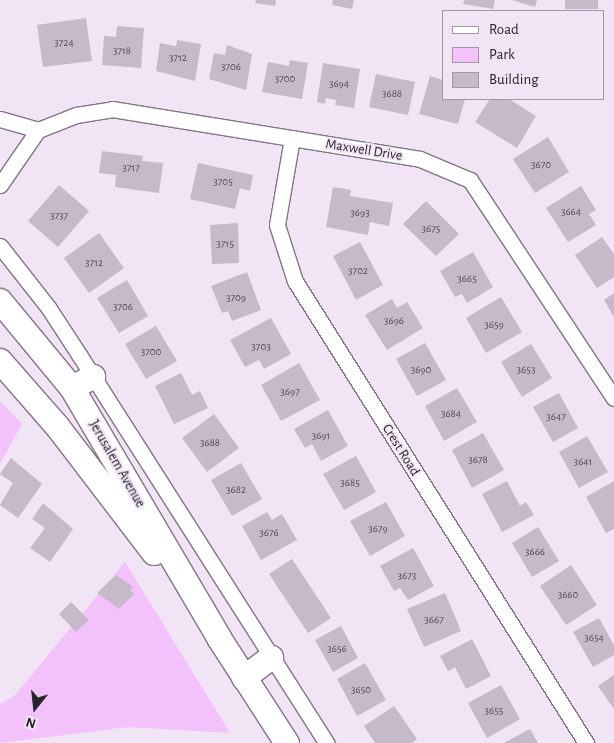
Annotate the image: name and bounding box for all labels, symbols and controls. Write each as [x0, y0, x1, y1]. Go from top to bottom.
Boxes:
legend [442, 10, 604, 100]
text: Road [489, 22, 519, 37]
house number: 3724 [54, 36, 74, 50]
house number: 3718 [113, 44, 131, 58]
text: Park [489, 47, 515, 62]
house number: 3712 [169, 51, 187, 65]
house number: 3706 [221, 60, 241, 74]
house number: 3700 [275, 72, 295, 86]
text: Building [489, 72, 539, 87]
house number: 3694 [329, 77, 349, 91]
house number: 3688 [382, 87, 402, 101]
street label: Maxwell Drive [324, 136, 404, 164]
house number: 3670 [531, 158, 551, 172]
house number: 3717 [122, 161, 140, 175]
house number: 3705 [213, 175, 233, 189]
house number: 3664 [561, 205, 581, 219]
house number: 3693 [350, 206, 370, 220]
house number: 3737 [50, 209, 68, 223]
house number: 3675 [422, 222, 440, 236]
house number: 3715 [216, 237, 234, 251]
house number: 3712 [85, 256, 103, 270]
house number: 3702 [348, 264, 368, 278]
house number: 3665 [457, 272, 477, 286]
house number: 3709 [226, 291, 246, 305]
house number: 3706 [113, 300, 133, 314]
house number: 3696 [384, 314, 404, 328]
house number: 3659 [484, 318, 504, 332]
house number: 3703 [251, 340, 271, 354]
house number: 3700 [141, 345, 161, 359]
house number: 3690 [411, 363, 431, 377]
house number: 3653 [517, 363, 535, 377]
house number: 3697 [280, 385, 300, 399]
house number: 3684 [441, 407, 461, 421]
house number: 3647 [546, 410, 566, 424]
street label: Jerusalem Avenue [85, 417, 149, 511]
street label: Crest Road [379, 421, 423, 479]
house number: 3691 [312, 429, 330, 443]
house number: 3688 [200, 436, 220, 450]
house number: 3678 [468, 453, 488, 467]
house number: 3641 [574, 455, 592, 469]
house number: 3685 [340, 476, 360, 490]
house number: 3682 [226, 483, 246, 497]
house number: 3679 [368, 522, 388, 536]
house number: 3676 [259, 526, 279, 540]
house number: 3666 [525, 545, 545, 559]
house number: 3673 [398, 569, 416, 583]
house number: 3660 [558, 588, 578, 602]
house number: 3667 [424, 613, 444, 627]
house number: 3654 [584, 631, 604, 645]
house number: 3656 [327, 642, 347, 656]
north arrow [10, 683, 60, 733]
house number: 3650 [351, 683, 371, 697]
house number: 3655 [485, 704, 503, 718]
text: N [24, 714, 37, 730]

